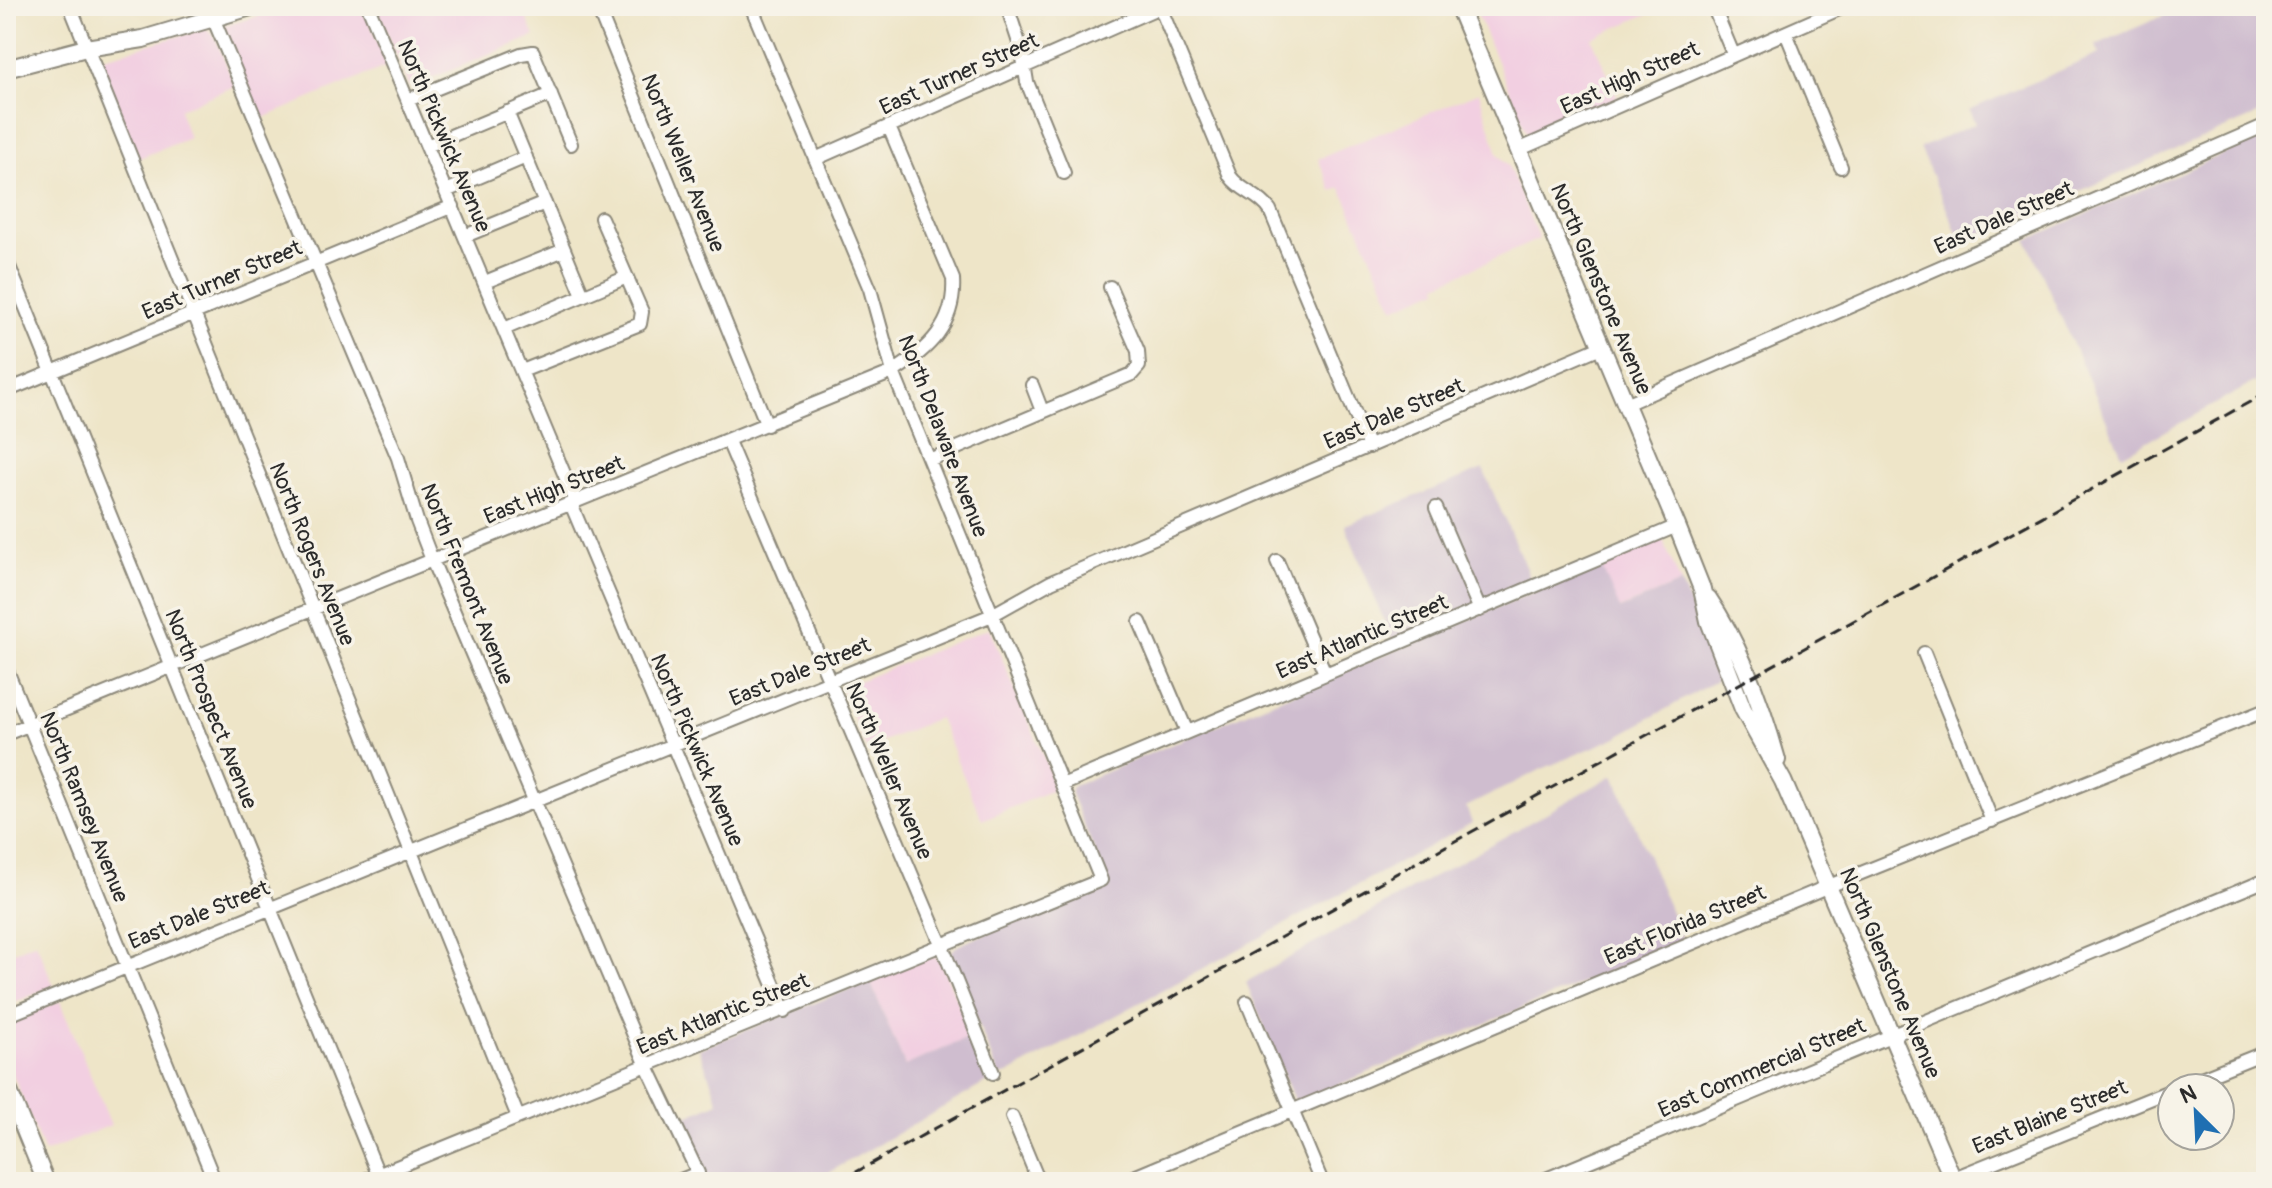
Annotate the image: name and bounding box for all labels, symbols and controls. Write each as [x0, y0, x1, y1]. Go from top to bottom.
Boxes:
street label: East Turner Street [875, 26, 1043, 122]
street label: East High Street [1556, 35, 1704, 121]
street label: North Pickwick Avenue [391, 36, 497, 237]
street label: North Weller Avenue [634, 70, 732, 256]
street label: East Dale Street [1930, 175, 2078, 261]
street label: North Glenstone Avenue [1544, 179, 1658, 399]
street label: East Turner Street [138, 234, 306, 326]
street label: North Delaware Avenue [892, 331, 995, 541]
street label: East Dale Street [1320, 372, 1468, 456]
street label: East High Street [480, 449, 628, 531]
street label: North Rogers Avenue [262, 458, 362, 650]
street label: North Fremont Avenue [414, 479, 520, 689]
street label: East Atlantic Street [1272, 588, 1452, 686]
street label: North Prospect Avenue [158, 605, 264, 813]
street label: East Dale Street [725, 631, 875, 713]
street label: North Pickwick Avenue [644, 650, 750, 851]
street label: North Weller Avenue [839, 678, 939, 864]
street label: North Ramsey Avenue [33, 708, 135, 907]
street label: North Glenstone Avenue [1833, 863, 1947, 1083]
street label: East Dale Street [124, 874, 274, 956]
street label: East Florida Street [1600, 878, 1770, 972]
street label: East Atlantic Street [633, 967, 814, 1061]
street label: East Commercial Street [1654, 1012, 1870, 1124]
north arrow [2156, 1072, 2236, 1152]
street label: East Blaine Street [1968, 1073, 2132, 1161]
text: N [2176, 1079, 2201, 1110]

